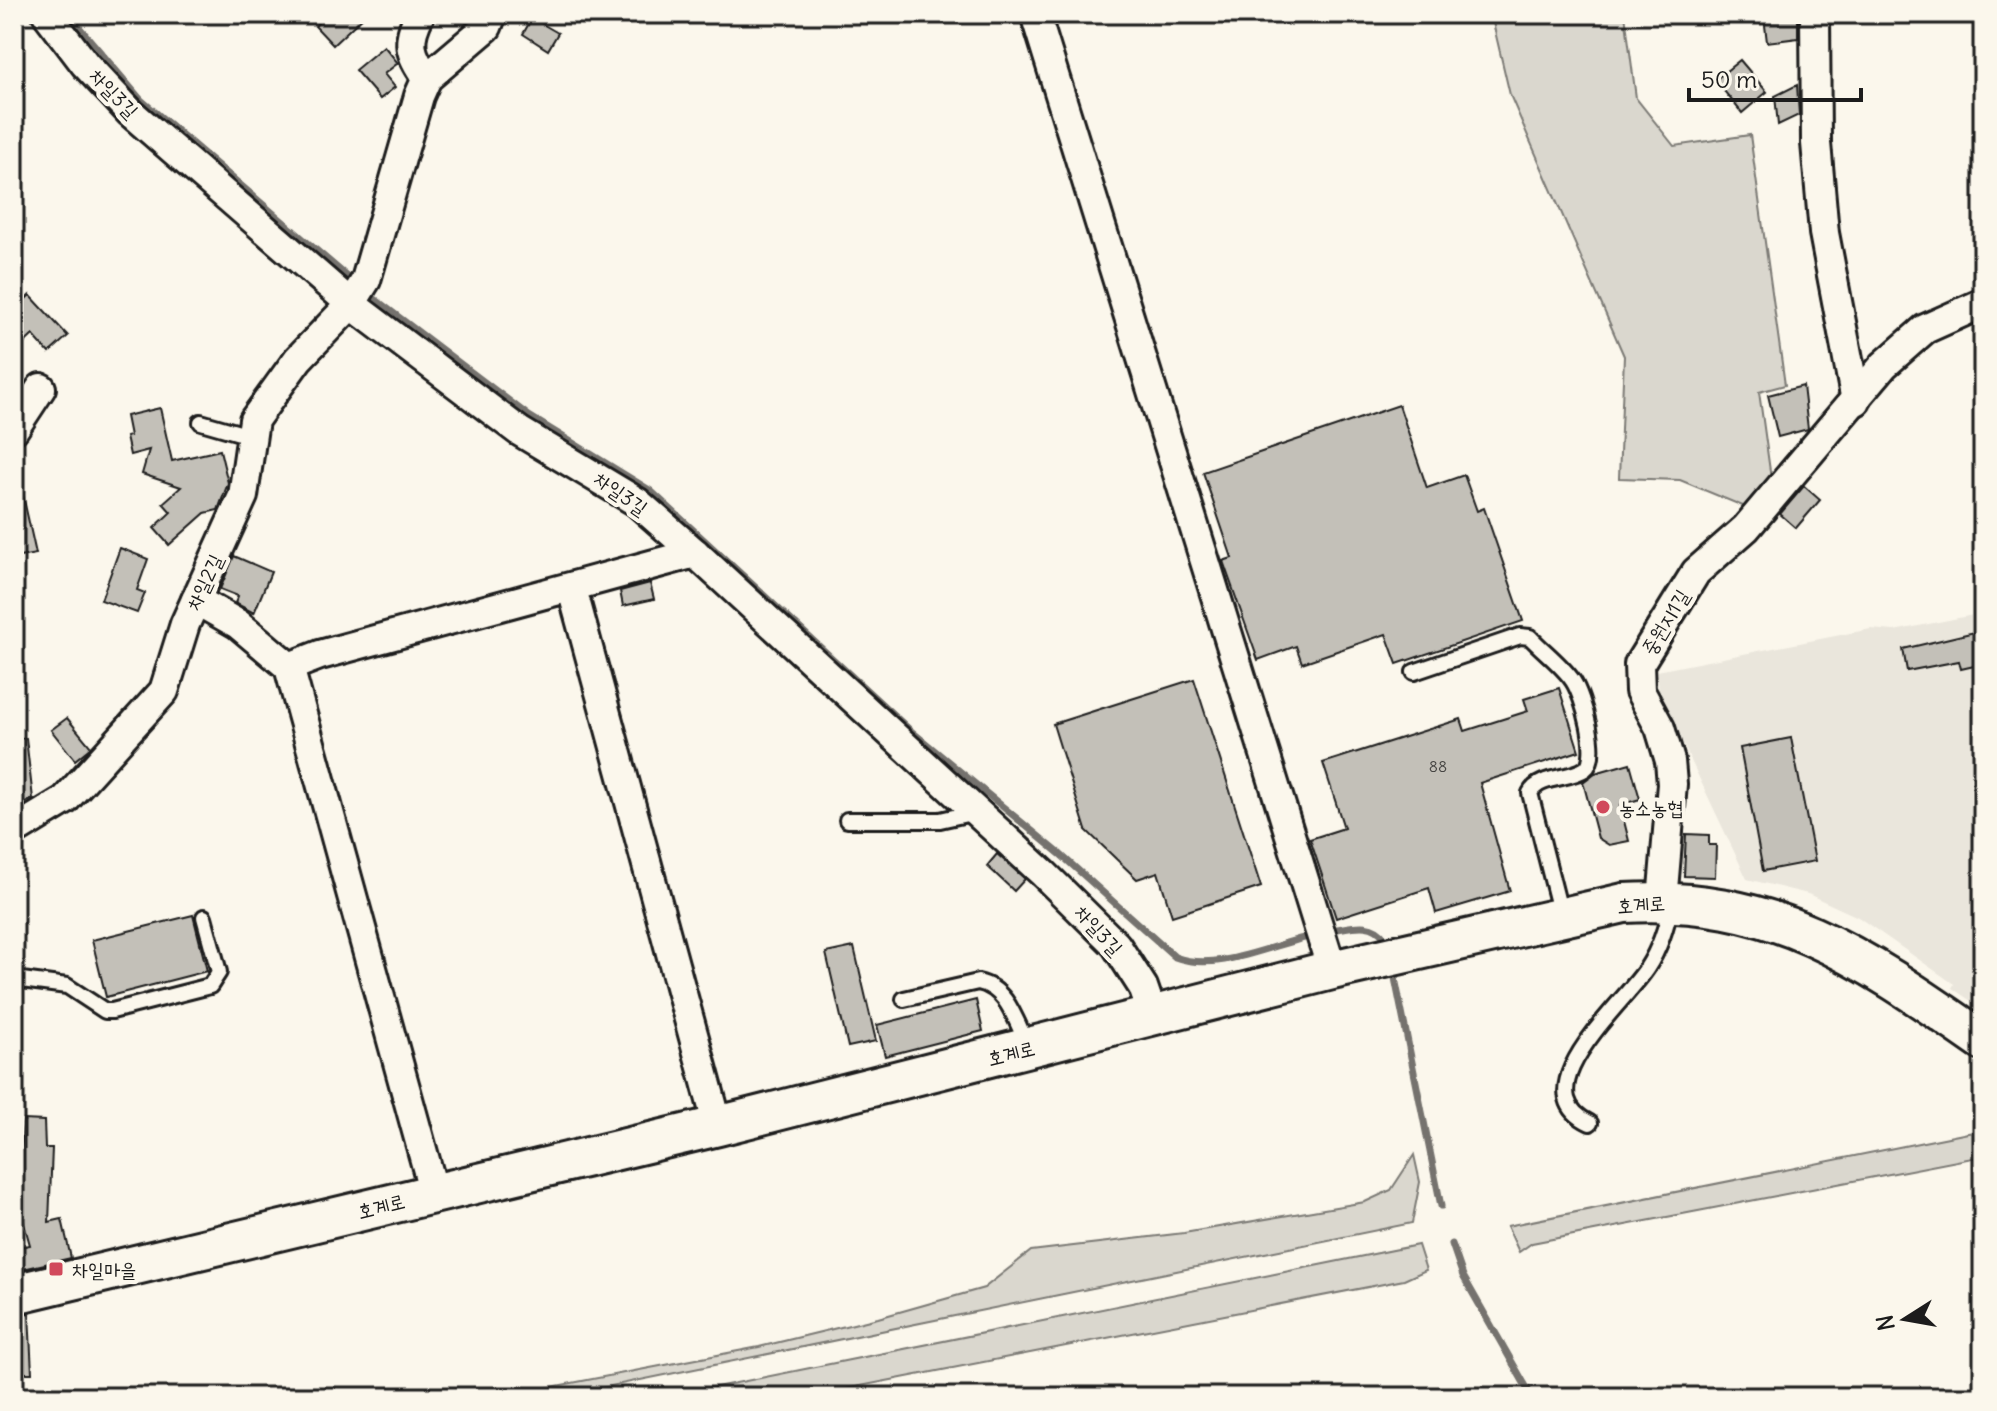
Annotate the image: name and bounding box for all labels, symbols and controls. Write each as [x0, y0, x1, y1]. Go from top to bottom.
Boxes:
scale bar [1689, 52, 1861, 102]
street label: 차일3길 [84, 63, 144, 123]
text: 50 m [1701, 64, 1757, 94]
street label: 차일3길 [589, 466, 653, 520]
street label: 차일2길 [180, 550, 228, 614]
street label: 중원지1길 [1636, 585, 1694, 659]
house number: 88 [1429, 756, 1447, 776]
place label: 농소농협 [1619, 795, 1683, 820]
marker: 농소농협 [1594, 798, 1612, 816]
street label: 호계로 [1616, 890, 1666, 918]
street label: 차일3길 [1070, 900, 1128, 960]
street label: 호계로 [985, 1035, 1037, 1071]
street label: 호계로 [355, 1188, 407, 1224]
place label: 차일마을 [72, 1257, 136, 1282]
marker: 차일마을 [47, 1260, 65, 1278]
north arrow [1865, 1279, 1945, 1359]
text: N [1870, 1313, 1901, 1333]

